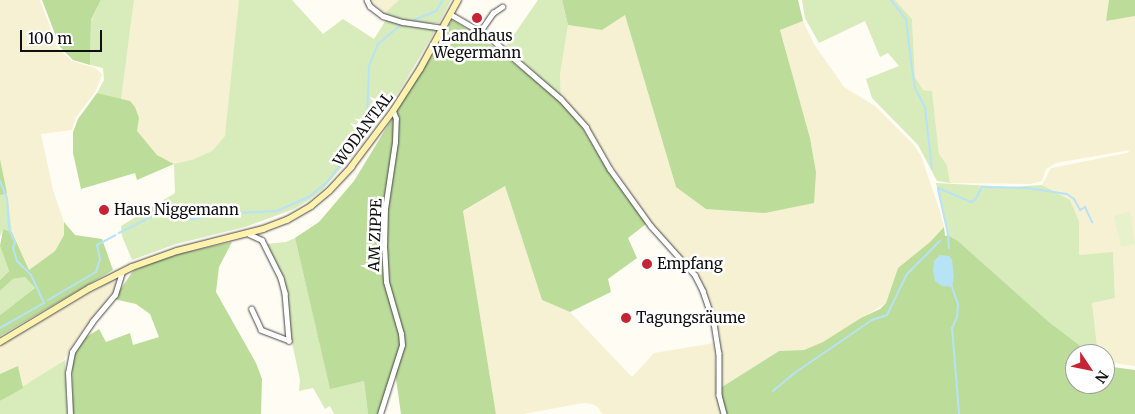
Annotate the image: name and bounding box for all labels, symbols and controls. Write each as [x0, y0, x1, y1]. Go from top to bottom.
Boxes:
marker: Landhaus Wegermann [471, 12, 483, 24]
scale bar [22, 20, 105, 52]
place label: Landhaus Wegermann [433, 26, 521, 61]
text: 100 m [28, 29, 72, 48]
street label: WODANTAL [329, 88, 397, 170]
street label: AM ZIPPE [365, 198, 385, 272]
place label: Haus Niggemann [114, 201, 239, 219]
marker: Haus Niggemann [98, 204, 110, 216]
place label: Empfang [657, 255, 723, 273]
marker: Empfang [641, 258, 653, 270]
place label: Tagungsräume [636, 309, 745, 327]
marker: Tagungsräume [620, 312, 632, 324]
north arrow [1065, 344, 1115, 394]
text: N [1091, 367, 1112, 386]

